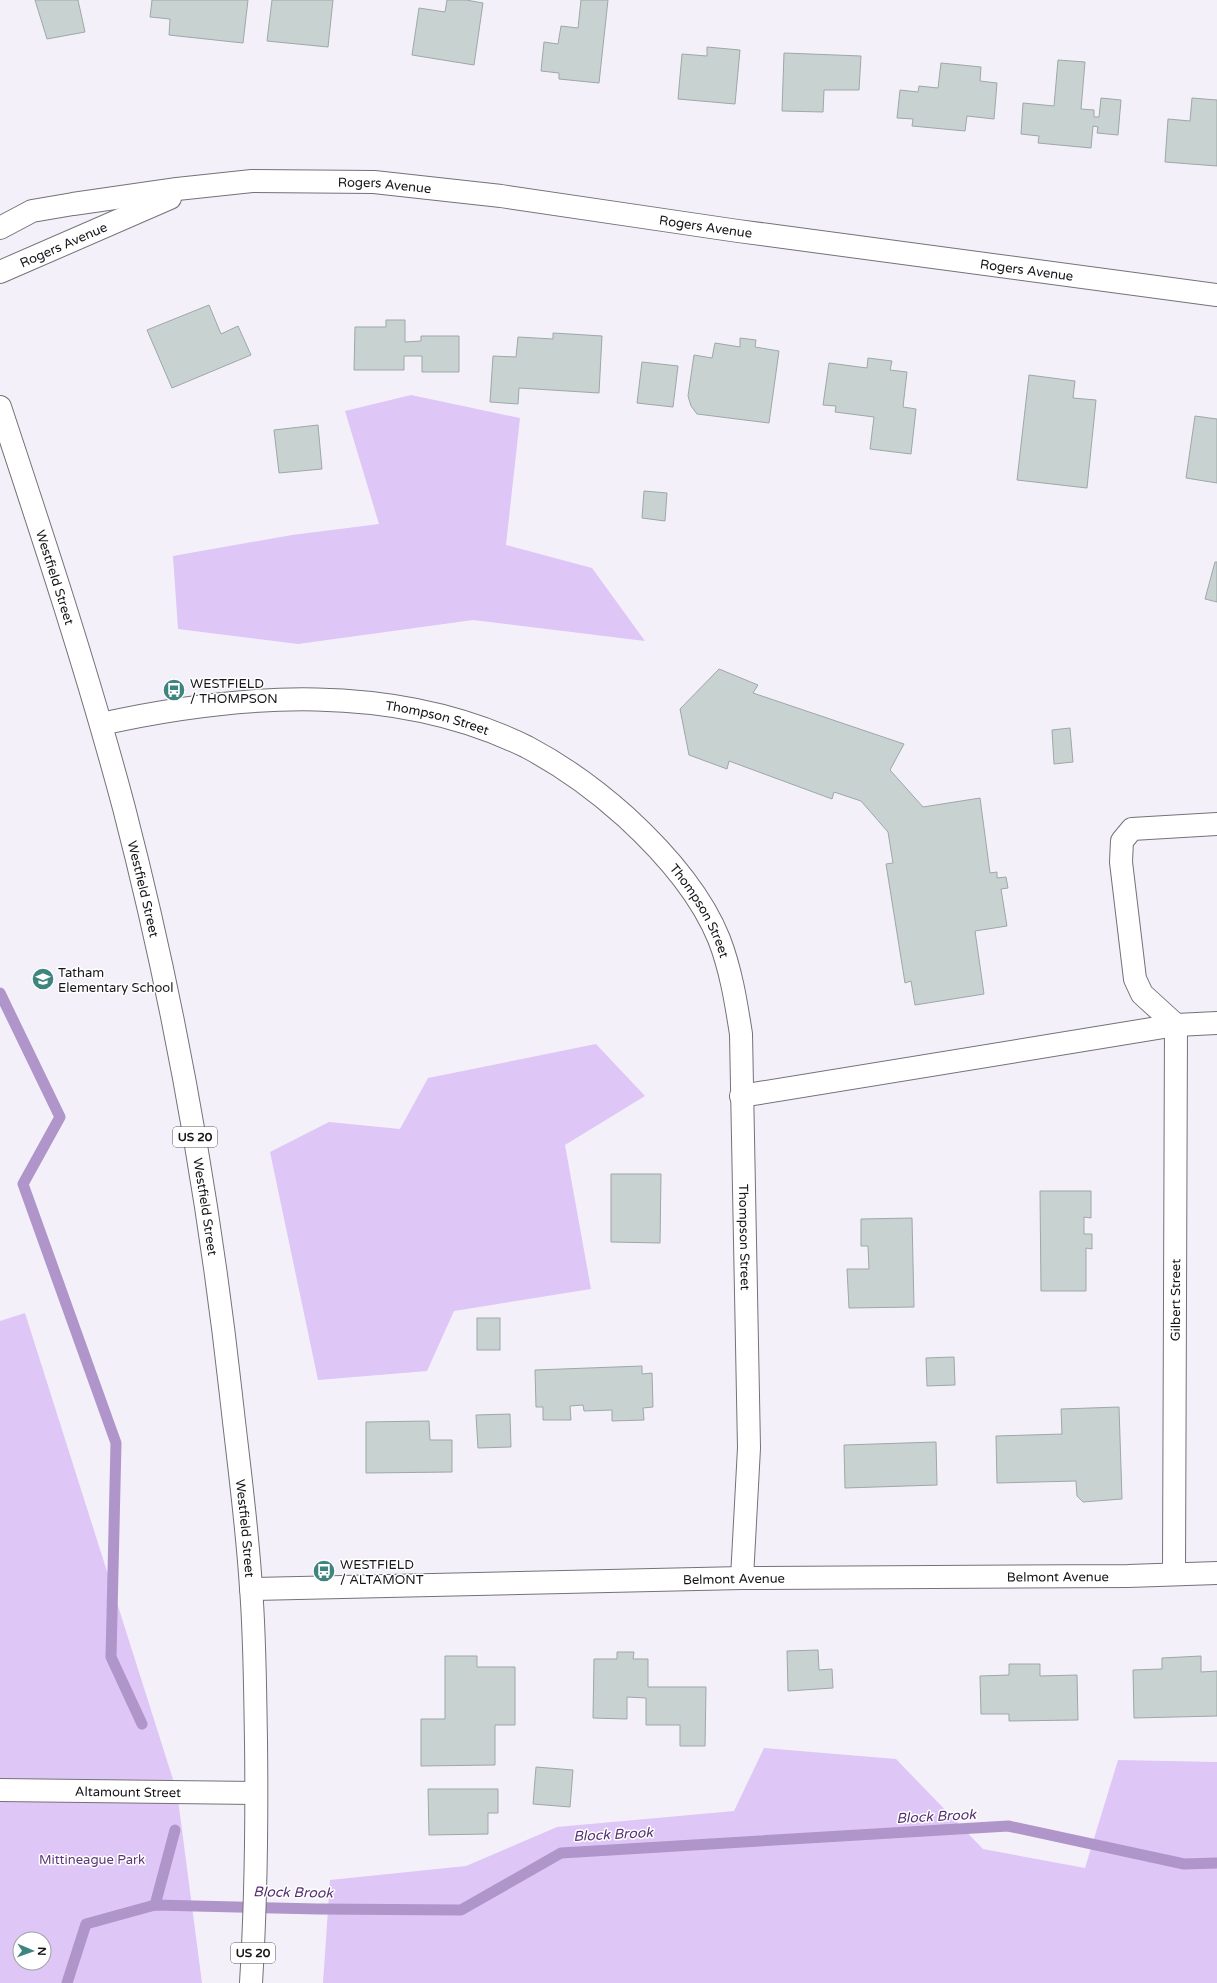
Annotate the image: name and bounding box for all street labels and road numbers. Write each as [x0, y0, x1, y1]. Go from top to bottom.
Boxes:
street label: Rogers Avenue [338, 175, 432, 197]
street label: Rogers Avenue [658, 212, 753, 242]
street label: Rogers Avenue [17, 219, 110, 271]
street label: Rogers Avenue [979, 256, 1074, 285]
street label: Westfield Street [32, 528, 77, 627]
street label: Thompson Street [384, 698, 491, 739]
street label: Westfield Street [124, 839, 162, 939]
street label: Thompson Street [666, 861, 732, 960]
road number: US 20 [173, 1127, 217, 1147]
street label: Westfield Street [189, 1157, 220, 1257]
street label: Thompson Street [735, 1184, 753, 1291]
street label: Gilbert Street [1168, 1259, 1184, 1341]
street label: Westfield Street [232, 1478, 257, 1578]
street label: Belmont Avenue [1007, 1569, 1109, 1586]
street label: Belmont Avenue [683, 1571, 785, 1588]
street label: Altamount Street [75, 1784, 181, 1801]
road number: US 20 [231, 1943, 275, 1963]

